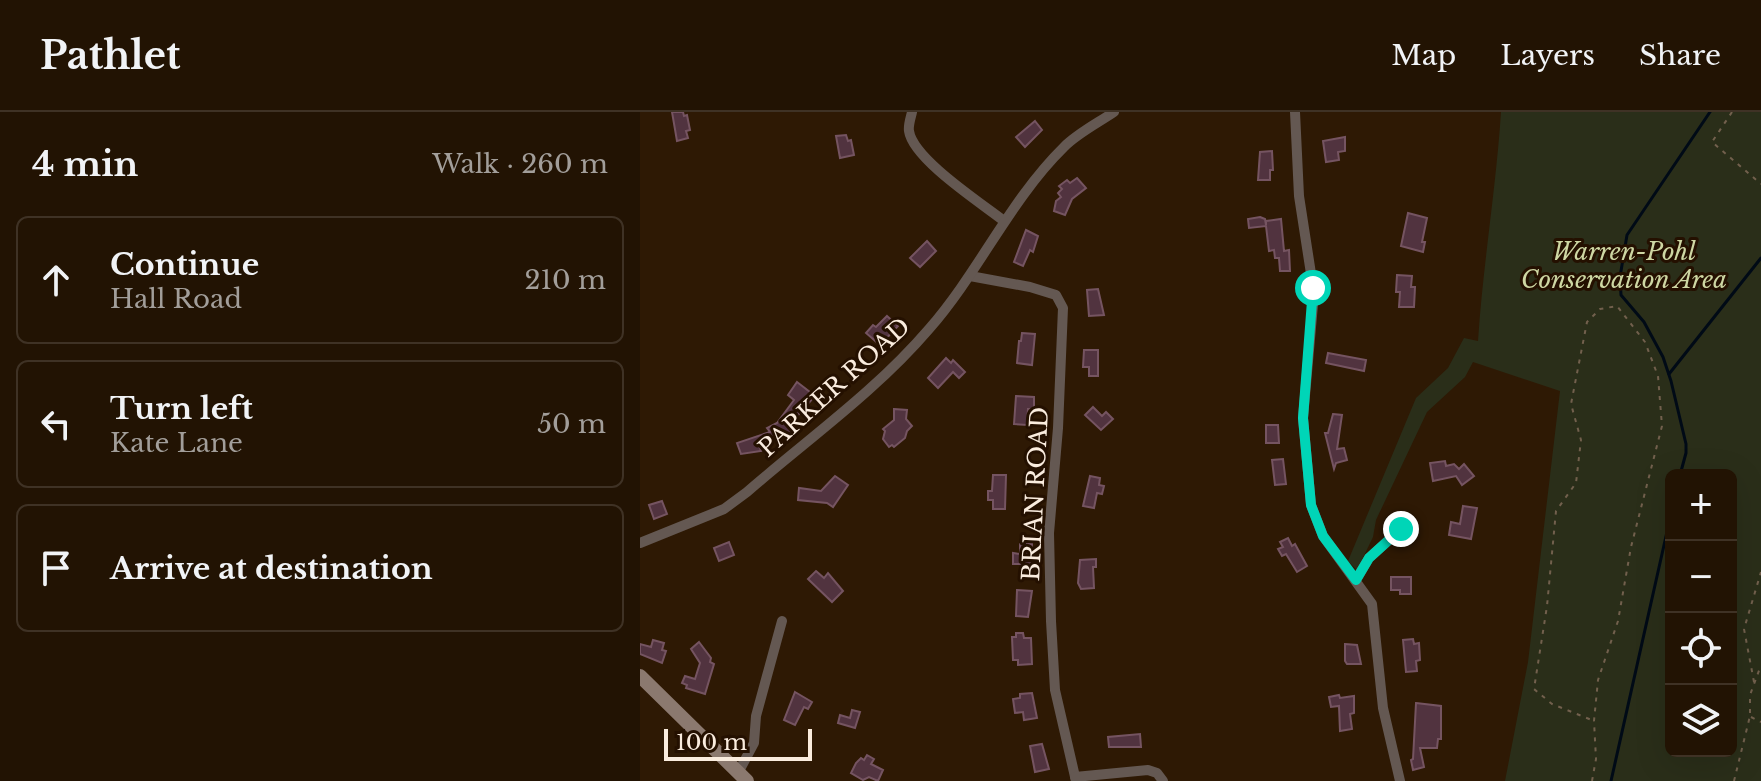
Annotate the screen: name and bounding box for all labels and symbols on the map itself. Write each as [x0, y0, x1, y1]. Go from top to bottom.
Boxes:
park label: Warren-Pohl Conservation Area [1521, 237, 1727, 294]
route start [1295, 270, 1331, 306]
street label: PARKER ROAD [752, 311, 916, 463]
street label: BRIAN ROAD [1016, 406, 1054, 582]
route end [1383, 511, 1419, 547]
scale bar [664, 725, 812, 761]

